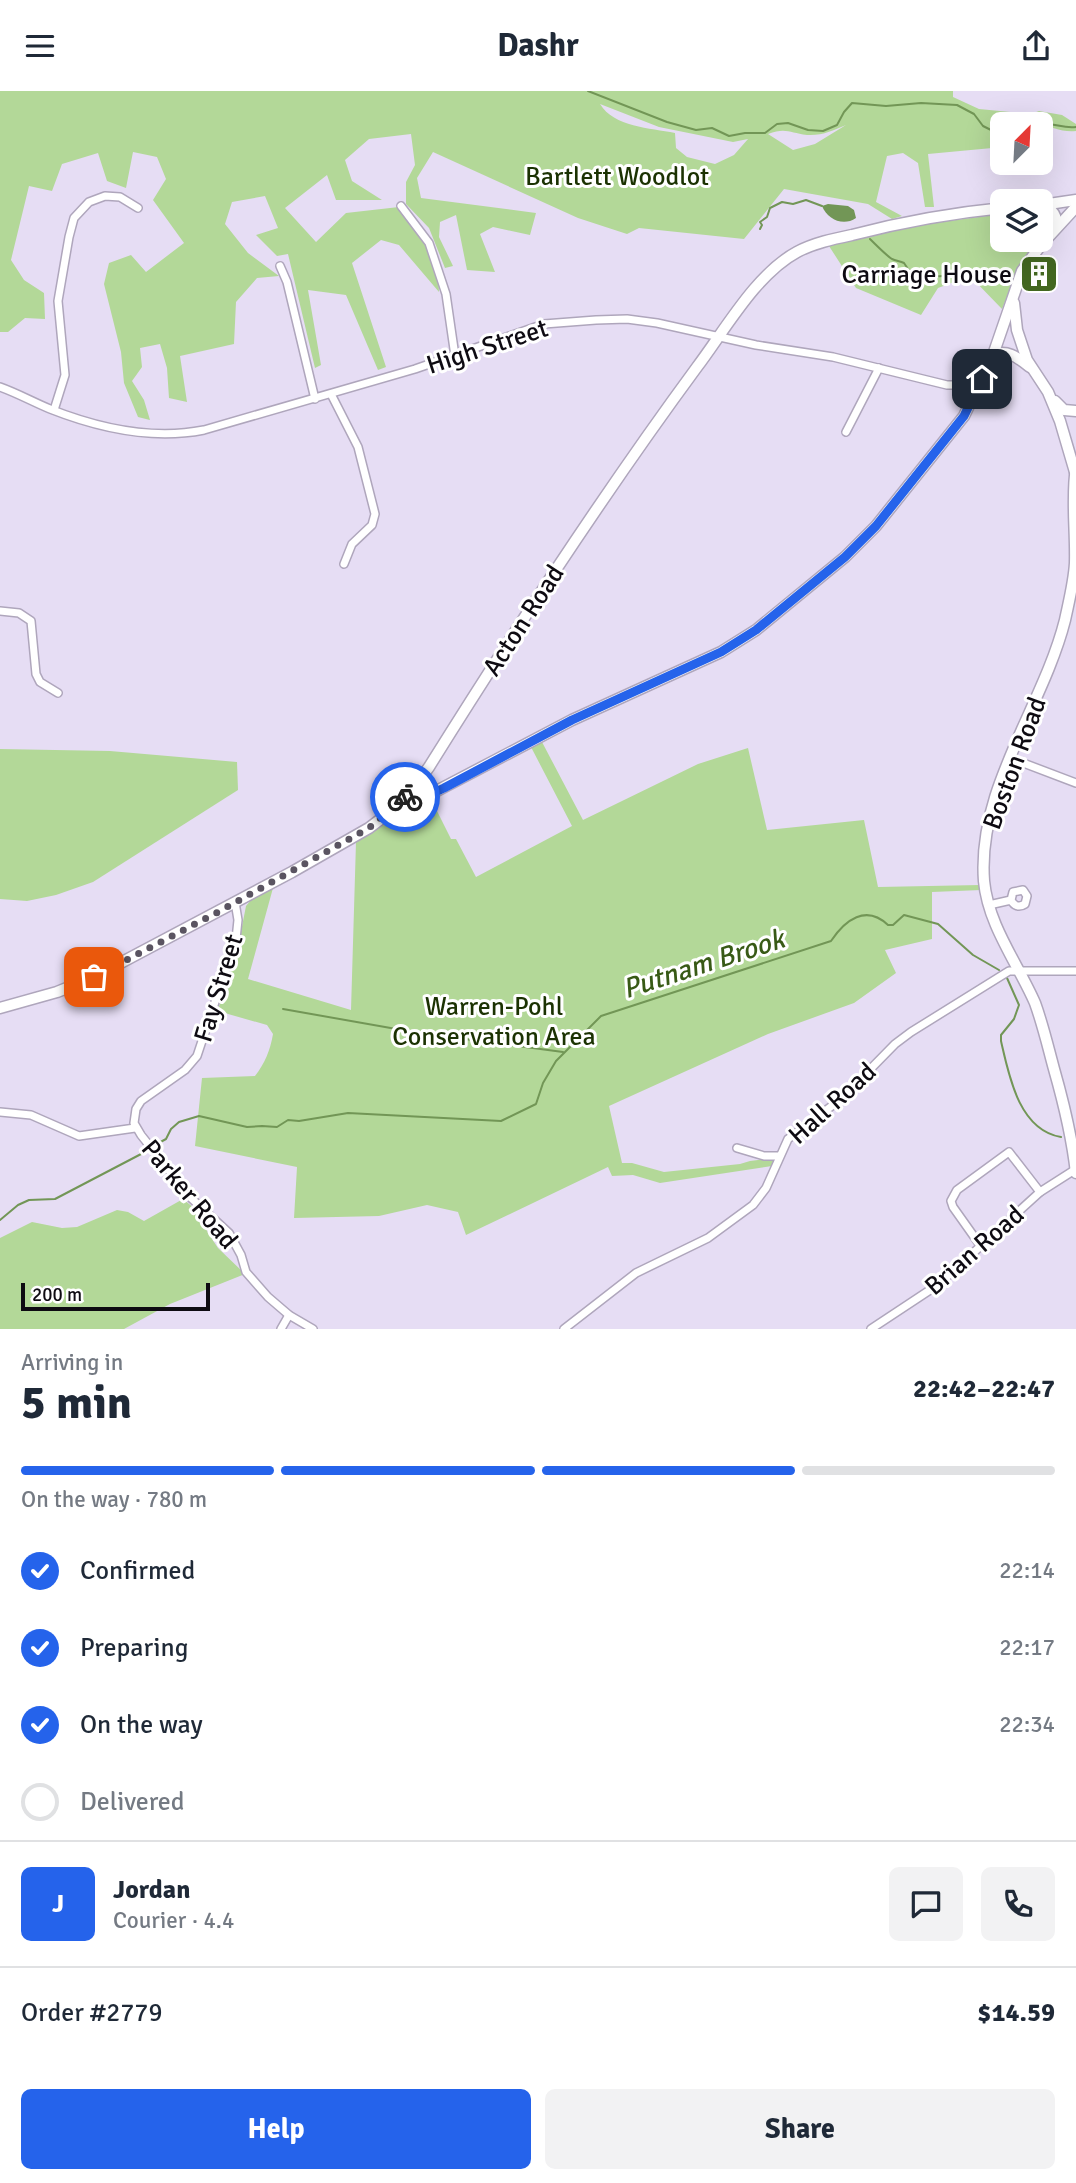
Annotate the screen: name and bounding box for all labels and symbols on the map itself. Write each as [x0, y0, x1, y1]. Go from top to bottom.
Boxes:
north arrow [990, 112, 1054, 175]
park label: Bartlett Woodlot [525, 161, 709, 193]
building icon: Carriage House [1018, 253, 1060, 295]
place label: Carriage House [841, 259, 1012, 291]
street label: High Street [422, 312, 552, 382]
pin [952, 349, 1012, 409]
street label: Acton Road [476, 559, 572, 682]
street label: Boston Road [976, 693, 1054, 834]
courier [370, 762, 440, 832]
water label: Putnam Brook [618, 921, 791, 1006]
street label: Fay Street [187, 930, 251, 1046]
pin [64, 947, 124, 1007]
park label: Warren-Pohl Conservation Area [392, 991, 596, 1053]
street label: Hall Road [782, 1056, 883, 1151]
street label: Parker Road [134, 1133, 244, 1256]
street label: Brian Road [918, 1199, 1031, 1303]
scale bar [21, 1280, 210, 1312]

